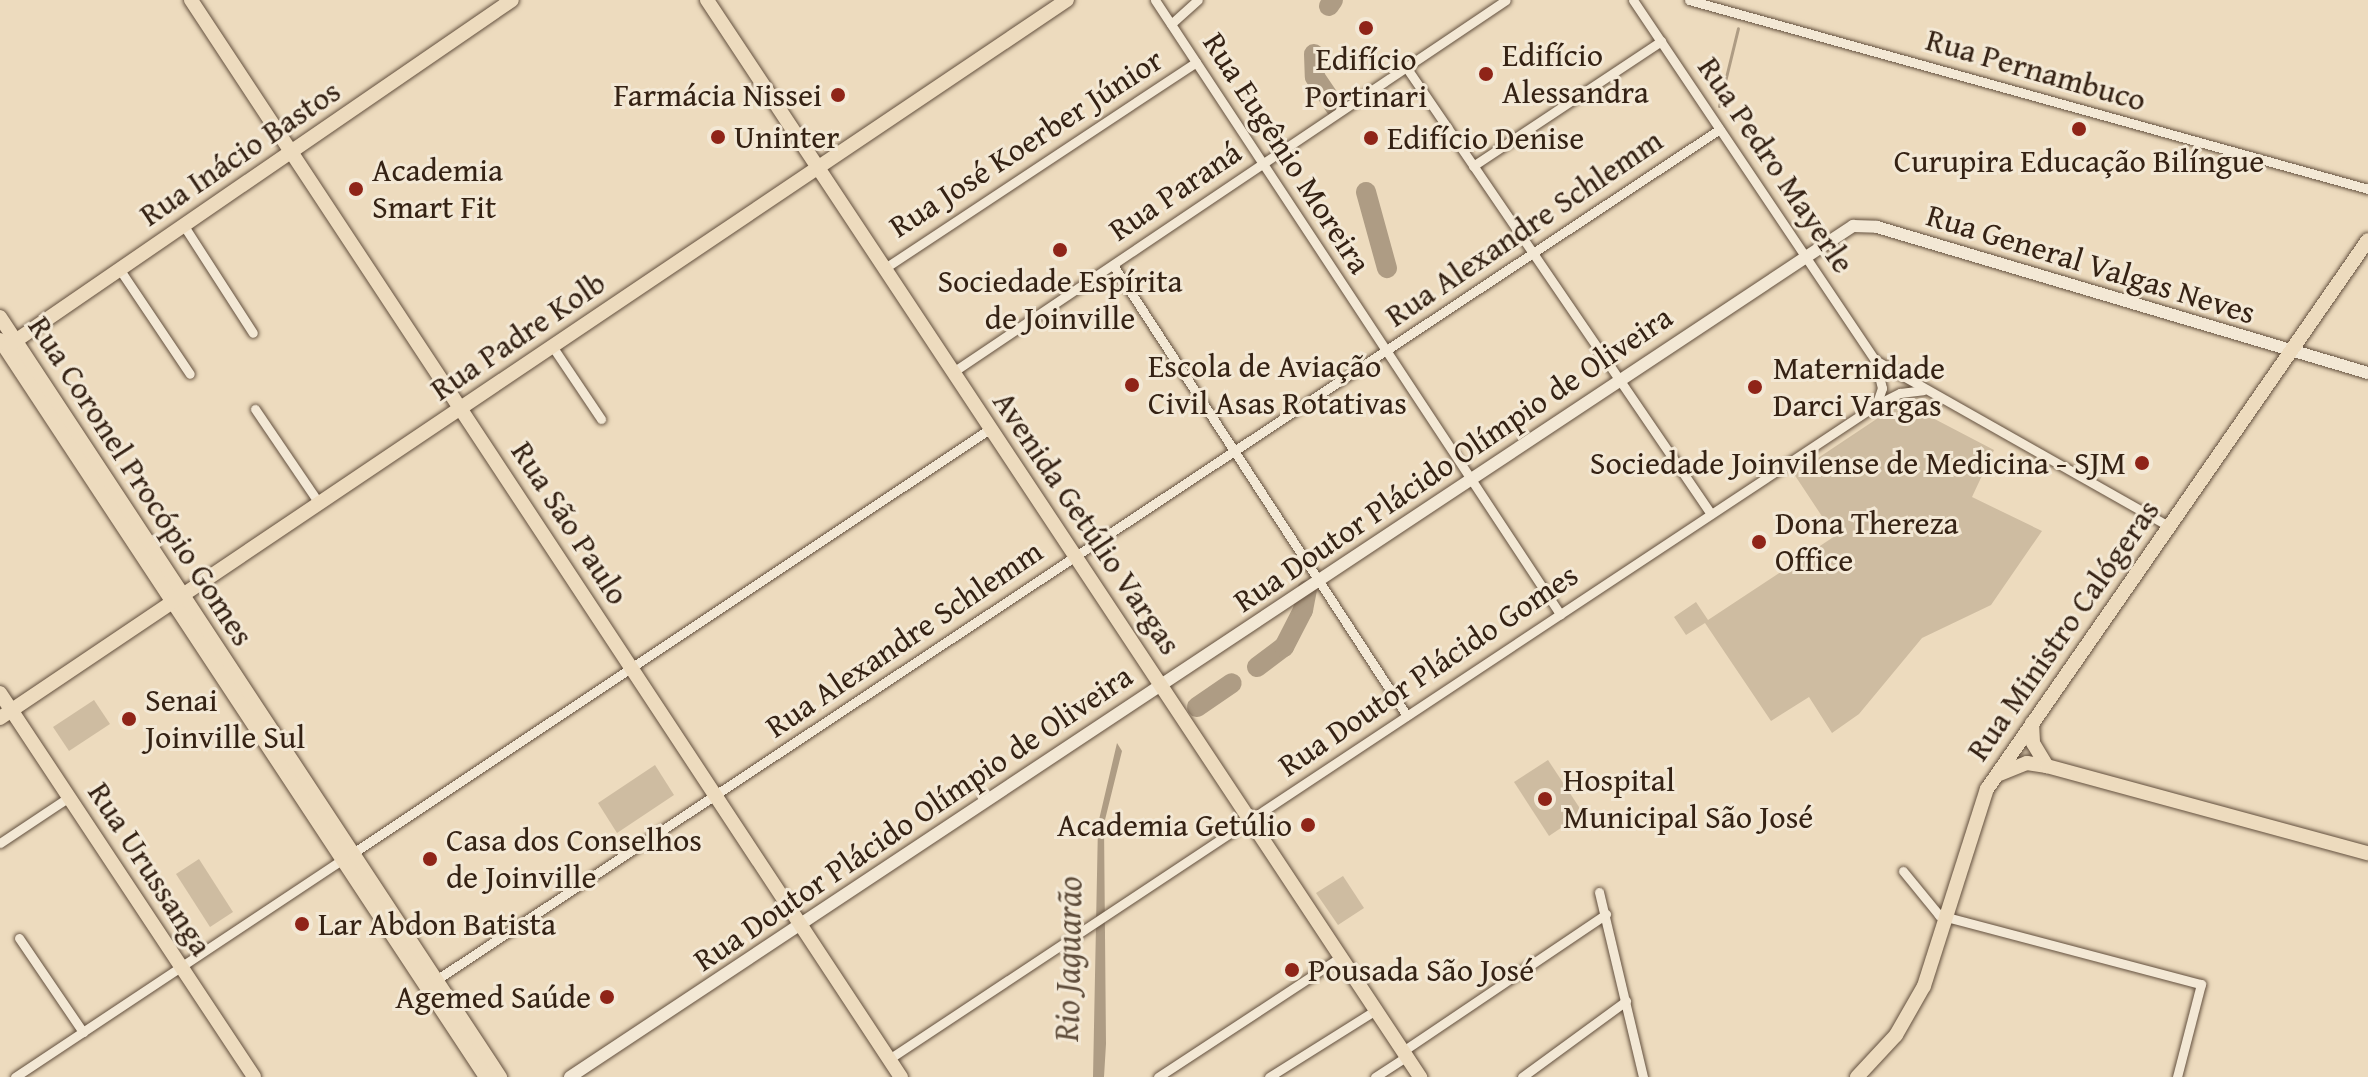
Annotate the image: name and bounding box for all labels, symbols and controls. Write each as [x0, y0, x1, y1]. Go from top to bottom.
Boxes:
marker: Edifício Portinari [1357, 19, 1375, 37]
street label: Rua Pernambuco [1922, 20, 2150, 120]
street label: Rua Eugênio Moreira [1195, 25, 1379, 281]
place label: Edifício Alessandra [1502, 37, 1649, 112]
street label: Rua José Koerber Júnior [882, 40, 1170, 246]
place label: Edifício Portinari [1305, 41, 1427, 116]
street label: Rua Pedro Mayerle [1690, 50, 1862, 280]
marker: Edifício Alessandra [1477, 65, 1495, 83]
street label: Rua Inácio Bastos [132, 72, 348, 234]
place label: Farmácia Nissei [613, 76, 822, 114]
marker: Farmácia Nissei [829, 86, 847, 104]
place label: Uninter [734, 118, 840, 156]
place label: Edifício Denise [1387, 119, 1584, 157]
marker: Curupira Educação Bilíngue [2070, 120, 2088, 138]
street label: Rua Alexandre Schlemm [1378, 121, 1670, 335]
marker: Uninter [709, 128, 727, 146]
marker: Edifício Denise [1362, 129, 1380, 147]
street label: Rua Paraná [1102, 133, 1248, 249]
place label: Curupira Educação Bilíngue [1894, 142, 2264, 180]
place label: Academia Smart Fit [372, 152, 503, 227]
marker: Academia Smart Fit [347, 180, 365, 198]
street label: Rua General Valgas Neves [1922, 196, 2260, 332]
marker: Sociedade Espírita de Joinville [1051, 241, 1069, 259]
street label: Rua Padre Kolb [423, 263, 613, 409]
place label: Sociedade Espírita de Joinville [937, 263, 1183, 338]
street label: Rua Doutor Plácido Olímpio de Oliveira [1226, 298, 1680, 620]
street label: Rua Coronel Procópio Gomes [20, 309, 262, 653]
place label: Escola de Aviação Civil Asas Rotativas [1148, 348, 1407, 423]
place label: Maternidade Darci Vargas [1773, 350, 1945, 425]
marker: Escola de Aviação Civil Asas Rotativas [1123, 376, 1141, 394]
marker: Maternidade Darci Vargas [1744, 376, 1766, 398]
street label: Avenida Getúlio Vargas [985, 384, 1189, 662]
street label: Rua São Paulo [503, 434, 637, 612]
place label: Sociedade Joinvilense de Medicina - SJM [1590, 444, 2126, 482]
marker: Sociedade Joinvilense de Medicina - SJM [2133, 454, 2151, 472]
street label: Rua Ministro Calógeras [1958, 492, 2168, 768]
place label: Dona Thereza Office [1775, 505, 1959, 580]
street label: Rua Alexandre Schlemm [758, 532, 1050, 746]
marker: Dona Thereza Office [1750, 533, 1768, 551]
street label: Rua Doutor Plácido Gomes [1271, 555, 1585, 785]
street label: Rua Doutor Plácido Olímpio de Oliveira [686, 657, 1140, 979]
place label: Senai Joinville Sul [145, 682, 305, 757]
marker: Senai Joinville Sul [120, 710, 138, 728]
place label: Hospital Municipal São José [1563, 762, 1813, 837]
street label: Rua Urussanga [80, 775, 220, 963]
marker: Hospital Municipal São José [1534, 788, 1556, 810]
place label: Academia Getúlio [1057, 806, 1292, 844]
marker: Academia Getúlio [1299, 816, 1317, 834]
place label: Casa dos Conselhos de Joinville [446, 822, 702, 897]
marker: Casa dos Conselhos de Joinville [421, 850, 439, 868]
water label: Rio Jaguarão [1045, 876, 1089, 1042]
place label: Lar Abdon Batista [318, 905, 556, 943]
marker: Lar Abdon Batista [293, 915, 311, 933]
place label: Pousada São José [1308, 951, 1534, 989]
marker: Pousada São José [1283, 961, 1301, 979]
place label: Agemed Saúde [395, 978, 591, 1016]
marker: Agemed Saúde [598, 988, 616, 1006]

